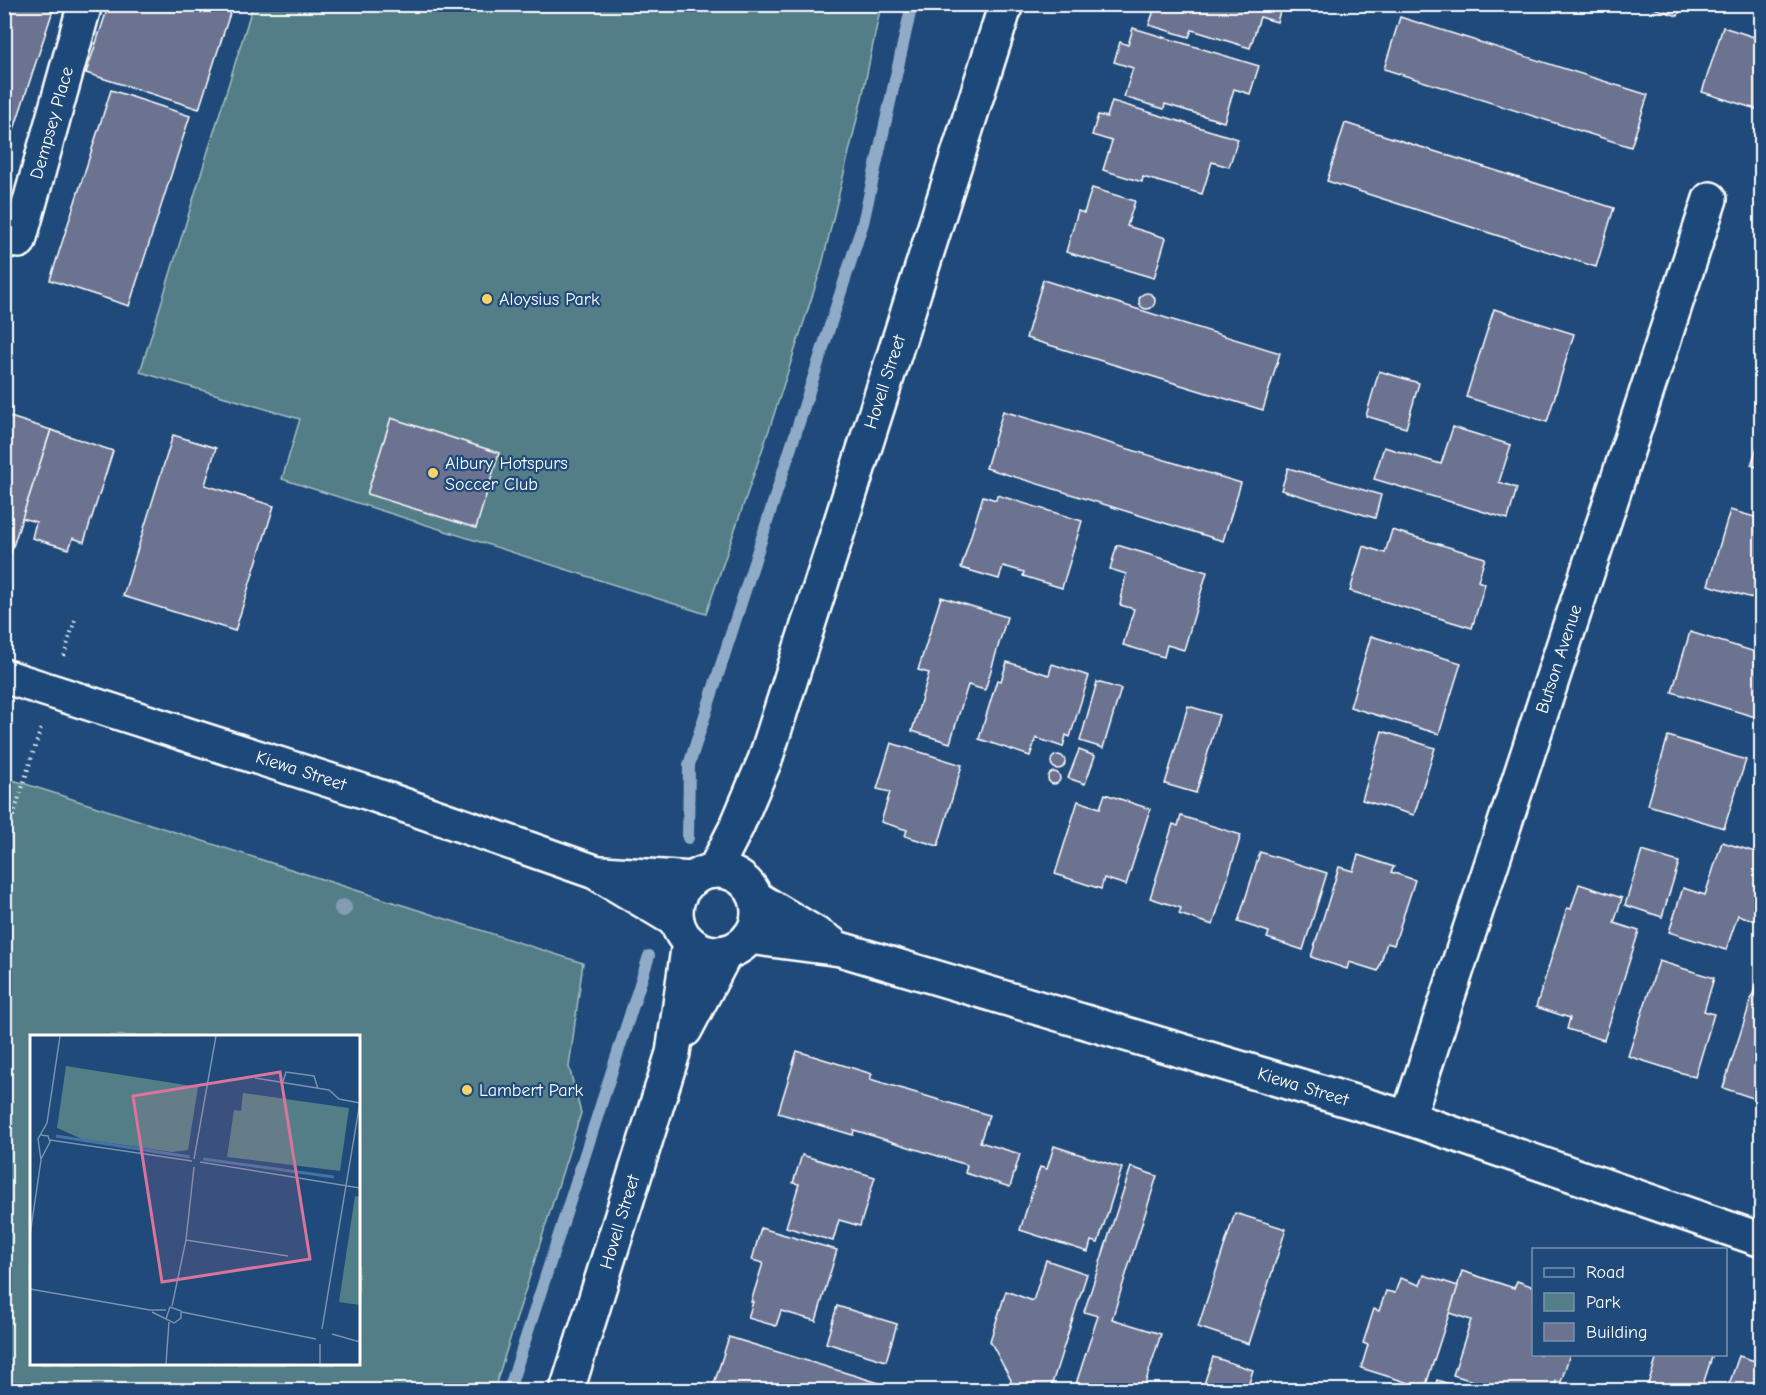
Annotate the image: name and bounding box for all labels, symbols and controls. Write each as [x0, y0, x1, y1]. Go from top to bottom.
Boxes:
street label: Dempsey Place [26, 64, 78, 182]
place label: Aloysius Park [499, 289, 600, 310]
marker: Aloysius Park [480, 292, 494, 306]
street label: Hovell Street [860, 332, 910, 432]
place label: Albury Hotspurs Soccer Club [445, 453, 568, 495]
marker: Albury Hotspurs Soccer Club [426, 466, 440, 480]
street label: Butson Avenue [1532, 602, 1586, 716]
street label: Kiewa Street [253, 746, 350, 796]
inset map [30, 1035, 360, 1365]
street label: Kiewa Street [1255, 1063, 1352, 1111]
place label: Lambert Park [479, 1080, 584, 1101]
marker: Lambert Park [460, 1083, 474, 1097]
street label: Hovell Street [596, 1172, 645, 1272]
legend [1532, 1248, 1727, 1356]
text: Road [1586, 1262, 1625, 1283]
text: Park [1586, 1292, 1621, 1313]
text: Building [1586, 1322, 1648, 1343]

